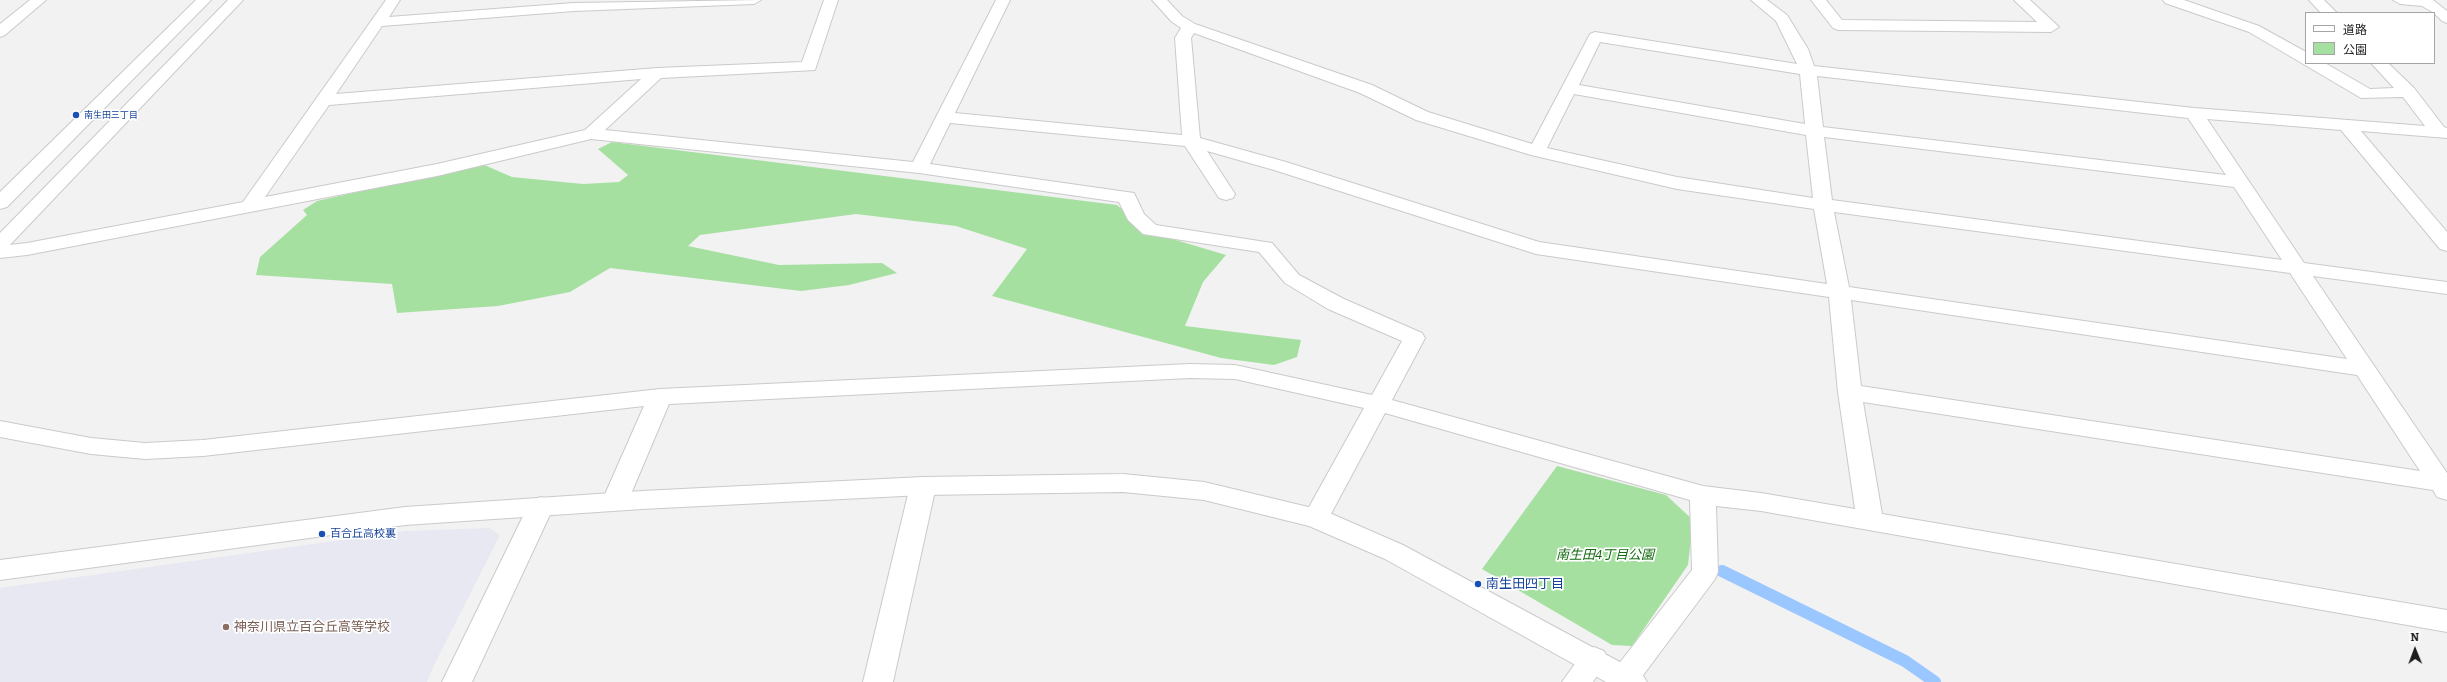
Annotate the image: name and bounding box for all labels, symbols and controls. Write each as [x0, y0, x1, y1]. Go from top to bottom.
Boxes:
legend [2305, 12, 2435, 64]
text: 道路 [2343, 23, 2367, 37]
text: 公園 [2343, 43, 2367, 57]
marker: 南生田三丁目 [71, 110, 81, 120]
place label: 南生田三丁目 [84, 110, 138, 120]
place label: 百合丘高校裏 [330, 527, 396, 541]
marker: 百合丘高校裏 [317, 529, 327, 539]
park label: 南生田4丁目公園 [1556, 547, 1654, 563]
place label: 南生田四丁目 [1486, 576, 1564, 592]
marker: 南生田四丁目 [1473, 579, 1483, 589]
place label: 神奈川県立百合丘高等学校 [234, 619, 390, 635]
marker: 神奈川県立百合丘高等学校 [221, 622, 231, 632]
north arrow [2395, 630, 2435, 670]
text: N [2410, 631, 2419, 644]

